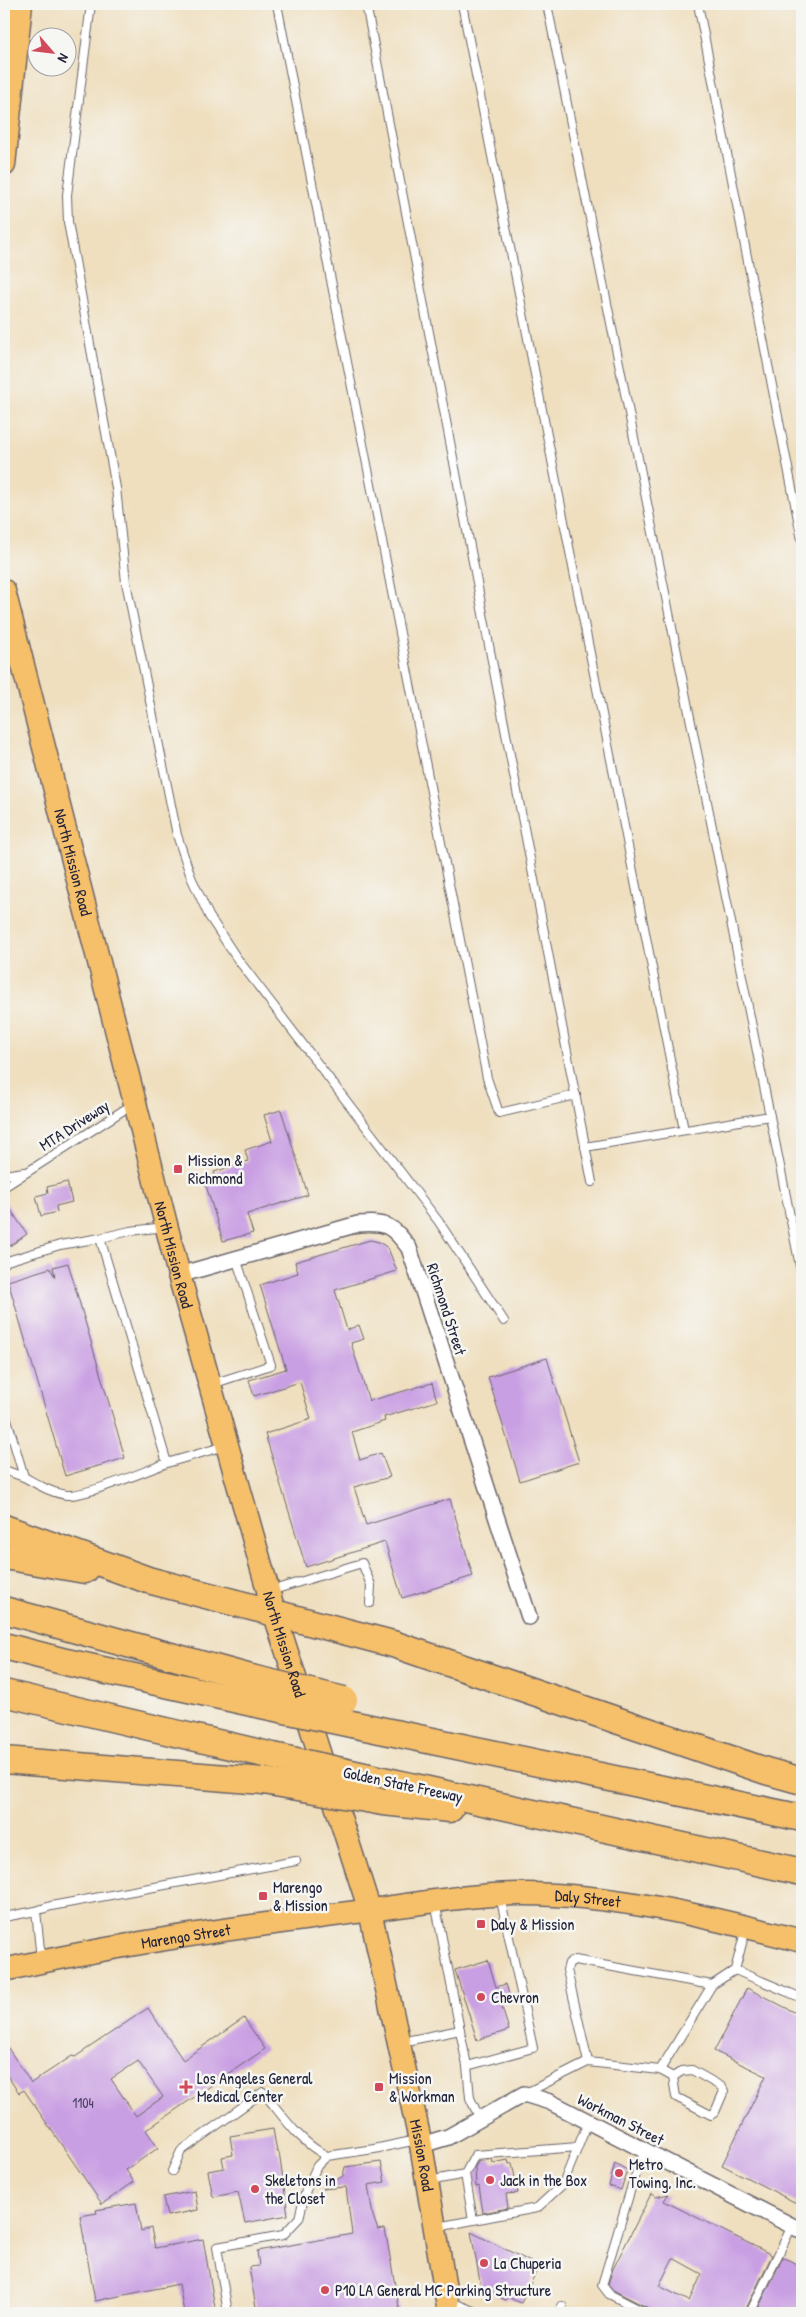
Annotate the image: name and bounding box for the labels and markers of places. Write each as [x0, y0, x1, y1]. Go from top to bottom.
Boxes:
place label: Mission & Richmond [188, 1149, 243, 1189]
marker: Mission & Richmond [172, 1163, 184, 1175]
place label: Marengo & Mission [273, 1876, 328, 1916]
marker: Marengo & Mission [257, 1890, 269, 1902]
place label: Daly & Mission [491, 1913, 574, 1935]
marker: Daly & Mission [475, 1918, 487, 1930]
place label: Chevron [491, 1986, 539, 2008]
marker: Chevron [475, 1991, 487, 2003]
place label: Los Angeles General Medical Center [197, 2067, 313, 2107]
place label: Mission & Workman [389, 2067, 455, 2107]
marker: Los Angeles General Medical Center [179, 2080, 193, 2094]
marker: Mission & Workman [373, 2081, 385, 2093]
place label: Metro Towing, Inc. [629, 2153, 696, 2193]
marker: Metro Towing, Inc. [613, 2167, 625, 2179]
place label: Skeletons in the Closet [265, 2169, 336, 2209]
place label: Jack in the Box [500, 2169, 587, 2191]
marker: Jack in the Box [484, 2174, 496, 2186]
marker: Skeletons in the Closet [249, 2183, 261, 2195]
place label: La Chuperia [494, 2252, 561, 2274]
marker: La Chuperia [478, 2257, 490, 2269]
place label: P10 LA General MC Parking Structure [335, 2279, 552, 2301]
marker: P10 LA General MC Parking Structure [319, 2284, 331, 2296]

